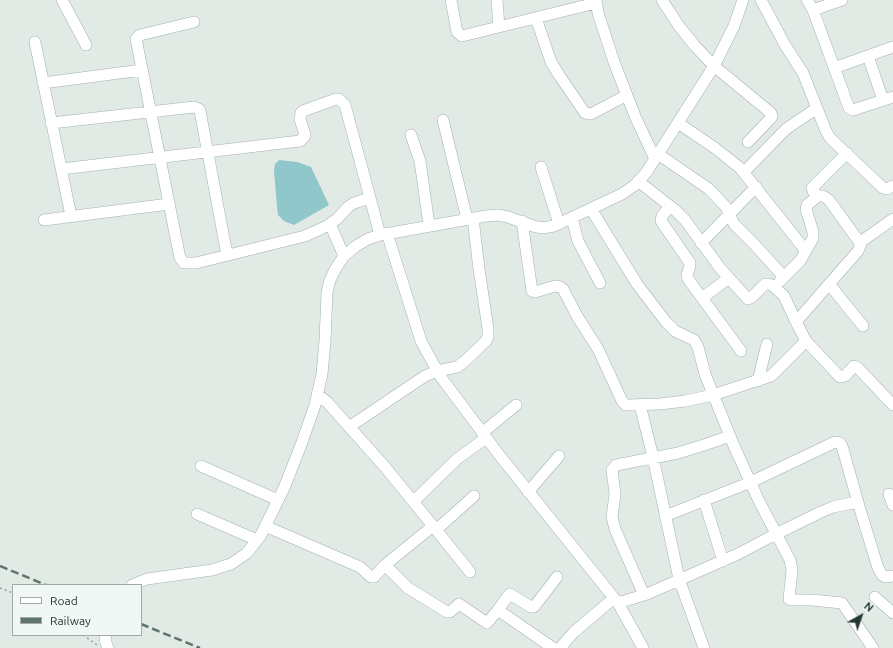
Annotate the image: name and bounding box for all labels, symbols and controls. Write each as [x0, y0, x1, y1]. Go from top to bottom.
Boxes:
legend [12, 584, 142, 636]
text: Road [50, 594, 78, 607]
north arrow [841, 596, 881, 636]
text: N [862, 600, 876, 614]
text: Railway [50, 614, 91, 627]

